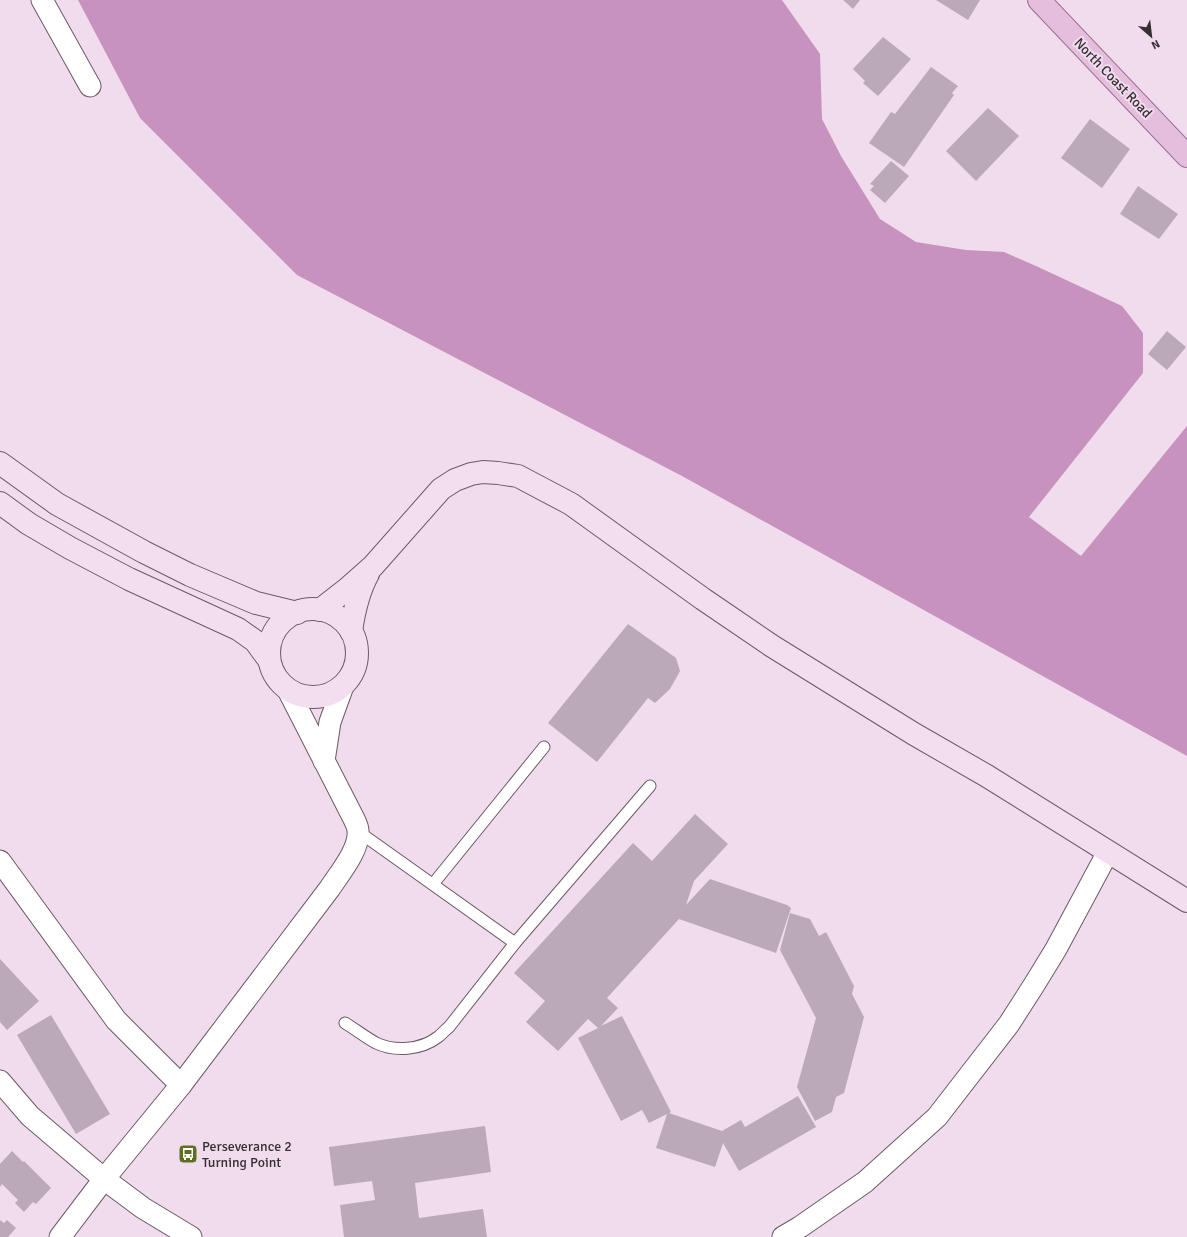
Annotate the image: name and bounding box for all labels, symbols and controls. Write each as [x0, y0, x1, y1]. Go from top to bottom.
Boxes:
north arrow [1131, 16, 1171, 56]
street label: North Coast Road [1071, 35, 1155, 121]
place label: Perseverance 2 Turning Point [202, 1138, 292, 1171]
bus stop icon: Perseverance 2 Turning Point [177, 1143, 199, 1165]

